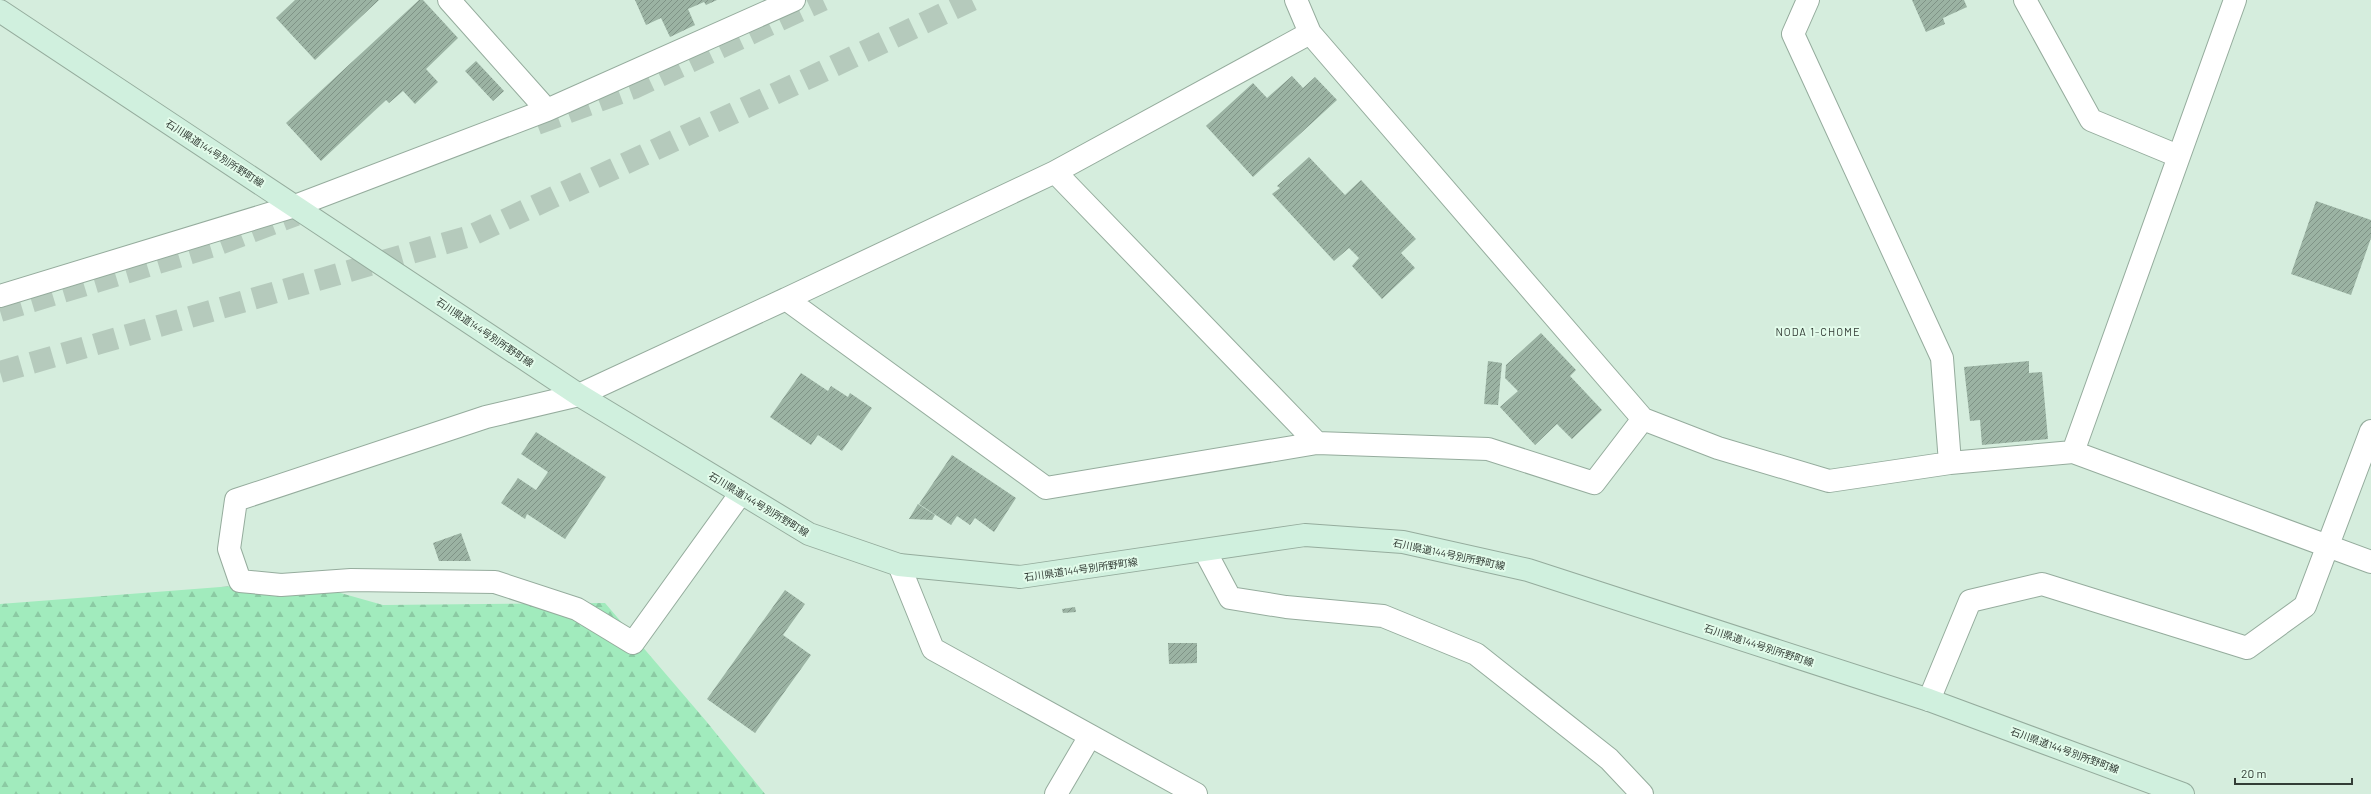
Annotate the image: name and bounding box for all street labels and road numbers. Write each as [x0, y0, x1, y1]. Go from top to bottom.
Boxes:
street label: 石川県道144号別所野町線 [164, 117, 266, 189]
street label: 石川県道144号別所野町線 [434, 295, 536, 369]
street label: 石川県道144号別所野町線 [707, 469, 811, 539]
street label: 石川県道144号別所野町線 [1392, 536, 1506, 572]
street label: 石川県道144号別所野町線 [1023, 555, 1139, 583]
street label: 石川県道144号別所野町線 [1703, 622, 1815, 668]
street label: 石川県道144号別所野町線 [2009, 725, 2121, 775]

